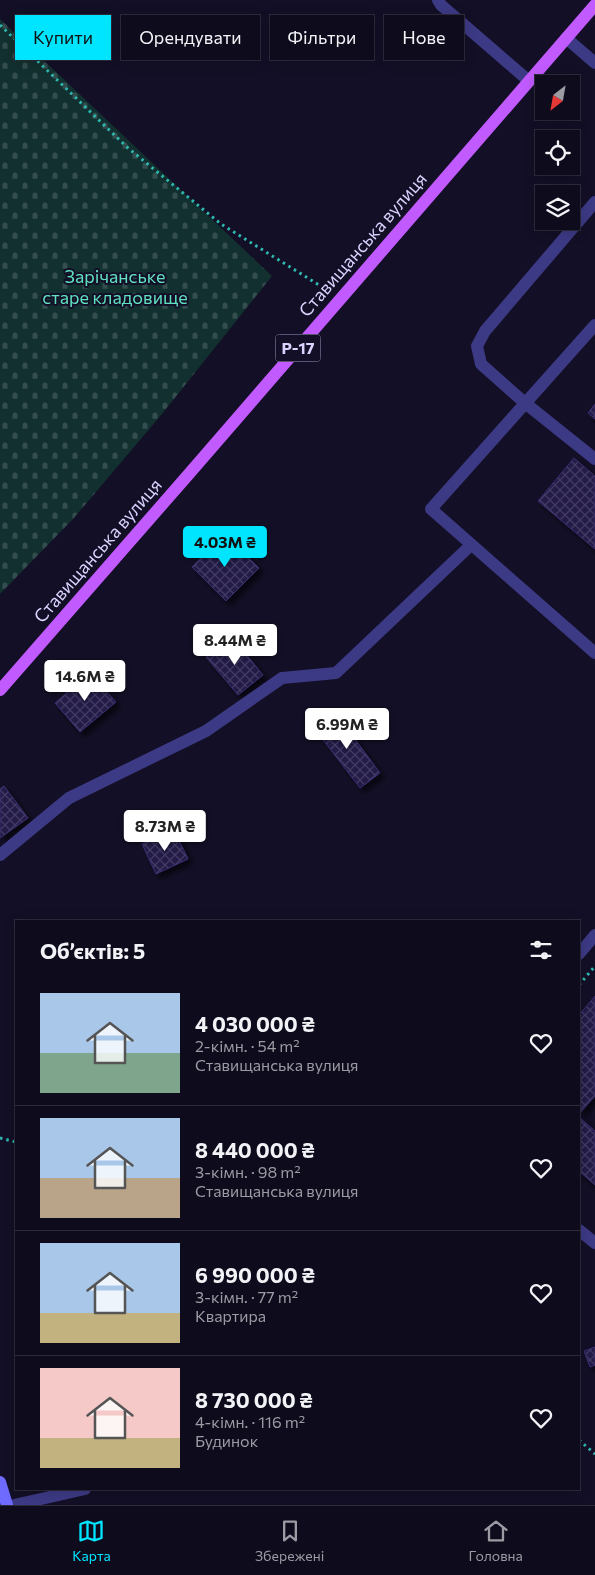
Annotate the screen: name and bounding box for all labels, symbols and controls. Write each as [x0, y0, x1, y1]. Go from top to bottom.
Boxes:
chip: Купити [15, 15, 111, 60]
chip: Орендувати [121, 15, 260, 60]
chip: Фільтри [270, 15, 374, 60]
chip: Нове [384, 15, 464, 60]
north arrow [535, 75, 580, 120]
map controls [535, 75, 580, 230]
button: locate [535, 130, 580, 175]
street label: Ставищанська вулиця [294, 168, 431, 321]
button: layers [535, 185, 580, 230]
park label: Зарічанське старе кладовище [42, 265, 188, 308]
road number: Р-17 [276, 334, 320, 362]
street label: Ставищанська вулиця [29, 474, 166, 627]
pin: 4.03M ₴ [179, 526, 271, 568]
text: 4.03M ₴ [194, 532, 256, 551]
pin: 8.44M ₴ [189, 624, 281, 666]
text: 8.44M ₴ [204, 630, 266, 649]
pin: 14.6M ₴ [39, 660, 131, 702]
text: 14.6M ₴ [55, 666, 115, 685]
pin: 6.99M ₴ [301, 708, 393, 750]
text: 6.99M ₴ [316, 714, 378, 733]
pin: 8.73M ₴ [119, 810, 211, 852]
text: 8.73M ₴ [135, 816, 195, 835]
icon: filters [527, 936, 555, 964]
text: Об’єктів: 5 [40, 938, 145, 963]
text: 4 030 000 ₴ [195, 1011, 315, 1036]
icon: home [80, 1013, 140, 1073]
icon: heart [527, 1029, 555, 1057]
text: 2-кімн. · 54 m² [195, 1036, 300, 1055]
text: Ставищанська вулиця [195, 1055, 359, 1074]
text: 8 440 000 ₴ [195, 1137, 315, 1162]
icon: home [80, 1138, 140, 1198]
icon: heart [527, 1154, 555, 1182]
text: 3-кімн. · 98 m² [195, 1162, 301, 1181]
text: Ставищанська вулиця [195, 1181, 359, 1200]
text: 6 990 000 ₴ [195, 1262, 315, 1287]
icon: home [80, 1263, 140, 1323]
icon: heart [527, 1279, 555, 1307]
text: 3-кімн. · 77 m² [195, 1287, 298, 1306]
text: Квартира [195, 1306, 266, 1325]
text: 8 730 000 ₴ [195, 1387, 313, 1412]
icon: home [80, 1388, 140, 1448]
icon: heart [527, 1404, 555, 1432]
text: 4-кімн. · 116 m² [195, 1412, 305, 1431]
text: Будинок [195, 1431, 258, 1450]
tab: Карта [72, 1517, 111, 1564]
tab: Збережені [255, 1517, 324, 1564]
tab: Головна [469, 1517, 523, 1564]

